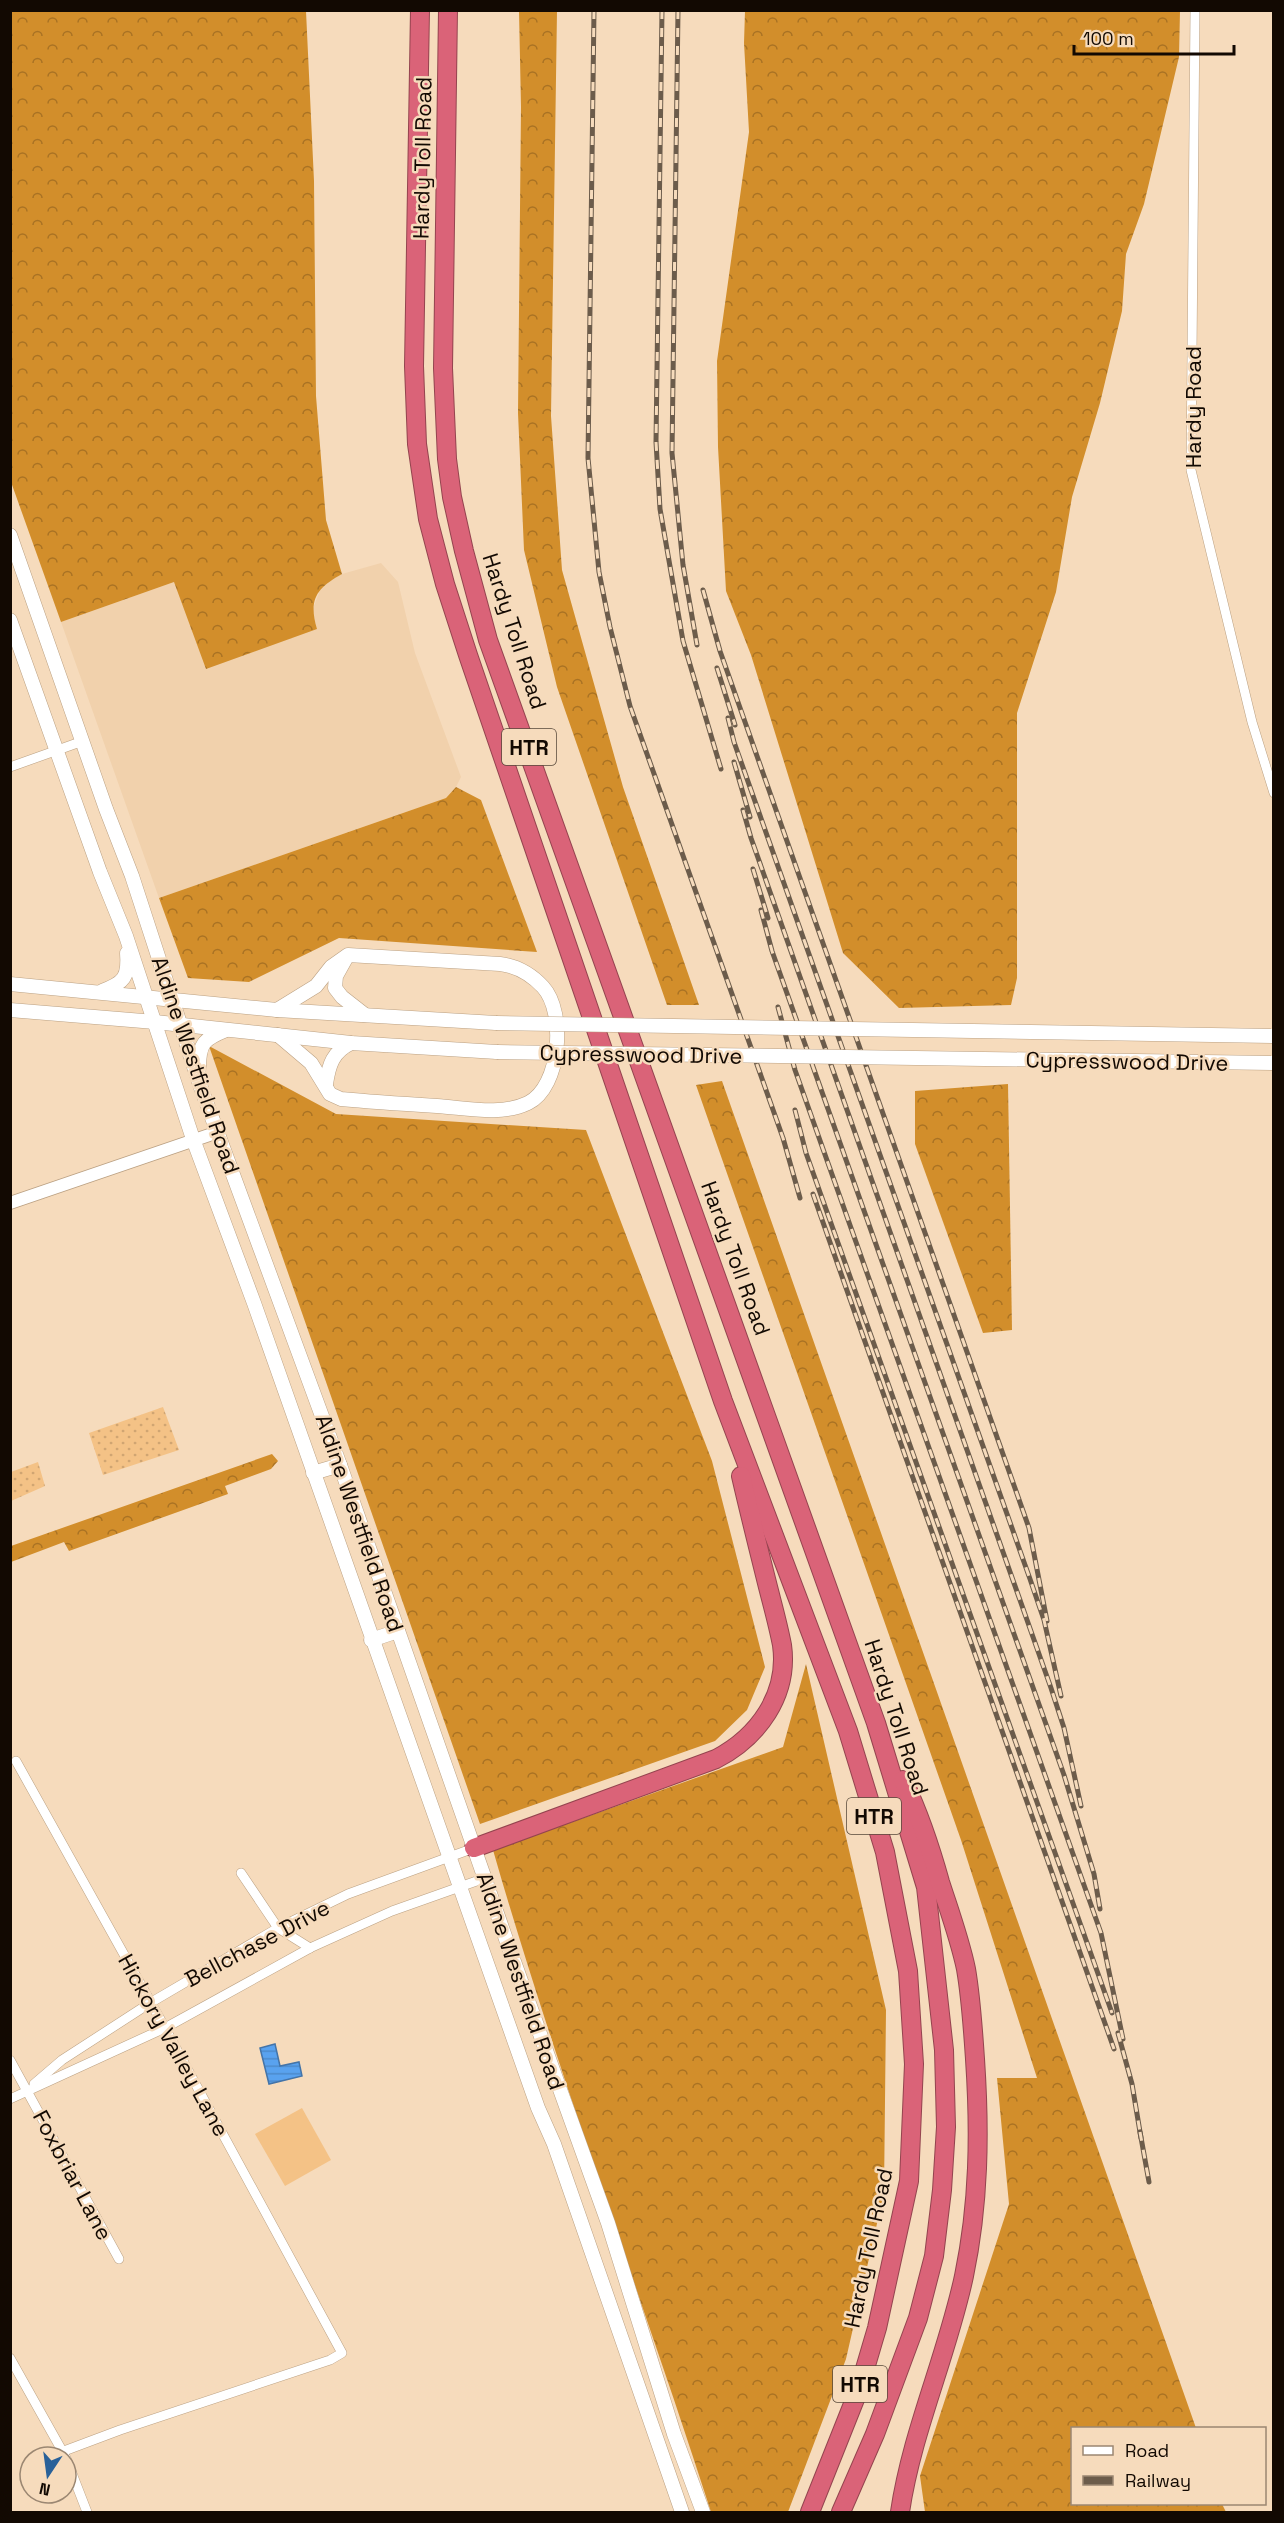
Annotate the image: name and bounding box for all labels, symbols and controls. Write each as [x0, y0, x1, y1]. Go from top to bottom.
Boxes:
scale bar [1074, 18, 1234, 56]
text: 100 m [1083, 27, 1134, 50]
street label: Hardy Toll Road [407, 77, 437, 239]
street label: Hardy Road [1179, 346, 1207, 468]
street label: Hardy Toll Road [477, 549, 553, 713]
road number: HTR [502, 729, 556, 765]
street label: Aldine Westfield Road [146, 953, 246, 1177]
street label: Cypresswood Drive [539, 1038, 743, 1070]
street label: Cypresswood Drive [1025, 1045, 1229, 1077]
street label: Hardy Toll Road [695, 1177, 777, 1339]
street label: Aldine Westfield Road [310, 1411, 410, 1635]
street label: Hardy Toll Road [859, 1635, 935, 1799]
road number: HTR [847, 1798, 901, 1834]
street label: Aldine Westfield Road [471, 1869, 571, 2093]
street label: Bellchase Drive [180, 1893, 334, 1993]
street label: Hickory Valley Lane [112, 1949, 236, 2141]
street label: Foxbriar Lane [27, 2105, 119, 2245]
street label: Hardy Toll Road [837, 2166, 899, 2330]
road number: HTR [833, 2366, 887, 2402]
legend [1071, 2427, 1266, 2505]
text: Road [1125, 2439, 1169, 2462]
north arrow [18, 2445, 78, 2505]
text: Railway [1125, 2469, 1191, 2492]
text: N [37, 2478, 52, 2501]

